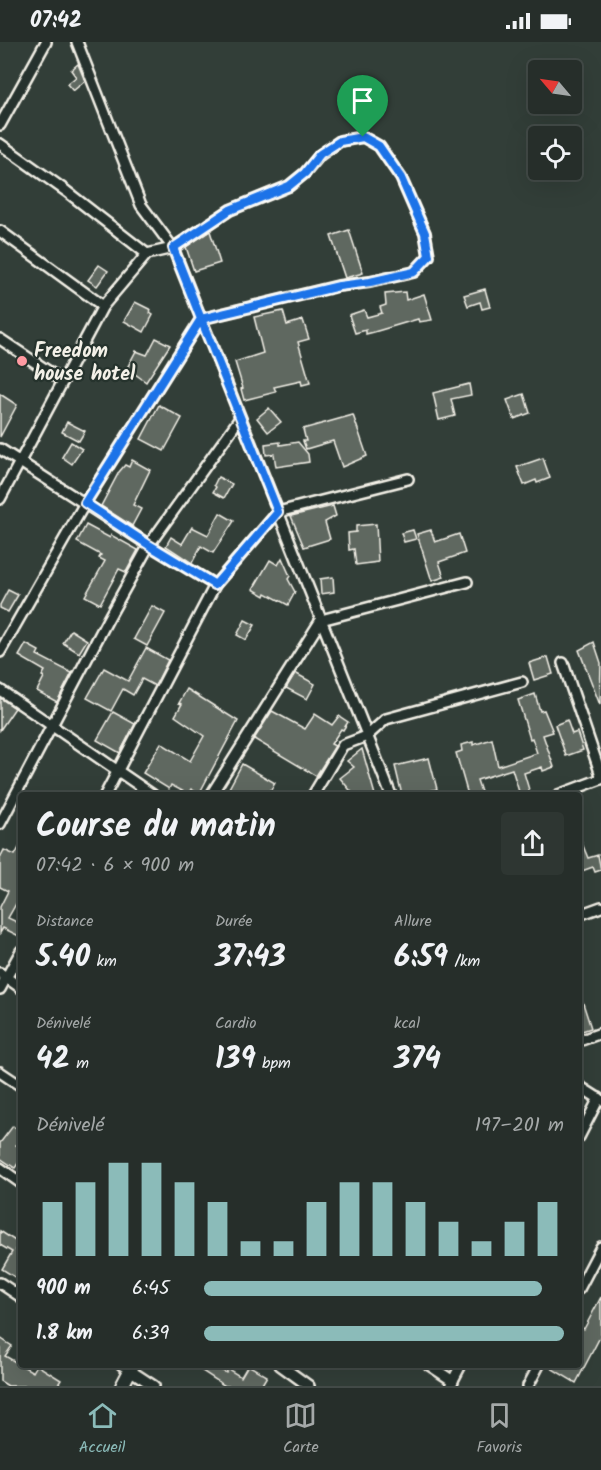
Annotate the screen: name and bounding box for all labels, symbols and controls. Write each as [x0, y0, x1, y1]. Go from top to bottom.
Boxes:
text: 07:42 [30, 4, 82, 39]
north arrow [528, 60, 582, 114]
map controls [528, 60, 582, 180]
pin [337, 75, 388, 137]
icon: arrive [346, 84, 379, 117]
button: locate [528, 126, 582, 180]
place label: Freedom house hotel [34, 336, 136, 391]
marker: Freedom house hotel [15, 354, 29, 368]
text: Course du matin [36, 801, 276, 854]
button: share [501, 812, 564, 875]
text: 07:42 · 6 × 900 m [36, 850, 194, 882]
text: Distance [36, 909, 94, 934]
text: Durée [215, 909, 253, 934]
text: Allure [394, 909, 432, 934]
text: 5.40 [36, 934, 90, 982]
text: 37:43 [215, 934, 286, 982]
text: 6:59 [394, 934, 448, 982]
text: km [90, 949, 117, 974]
text: /km [448, 949, 480, 974]
text: Dénivelé [36, 1011, 91, 1036]
text: Cardio [215, 1011, 256, 1036]
text: kcal [394, 1011, 420, 1036]
text: 42 [36, 1036, 70, 1084]
text: 139 [215, 1036, 256, 1084]
text: 374 [394, 1036, 441, 1084]
text: m [70, 1051, 89, 1076]
text: bpm [256, 1051, 291, 1076]
text: Dénivelé [36, 1110, 104, 1142]
text: 197–201 m [475, 1110, 564, 1142]
text: 900 m [36, 1273, 91, 1305]
text: 6:45 [132, 1273, 170, 1305]
text: 1.8 km [36, 1318, 93, 1350]
text: 6:39 [132, 1318, 169, 1350]
tab: Accueil [79, 1399, 125, 1460]
tab: Carte [283, 1399, 319, 1460]
tab: Favoris [476, 1399, 522, 1460]

